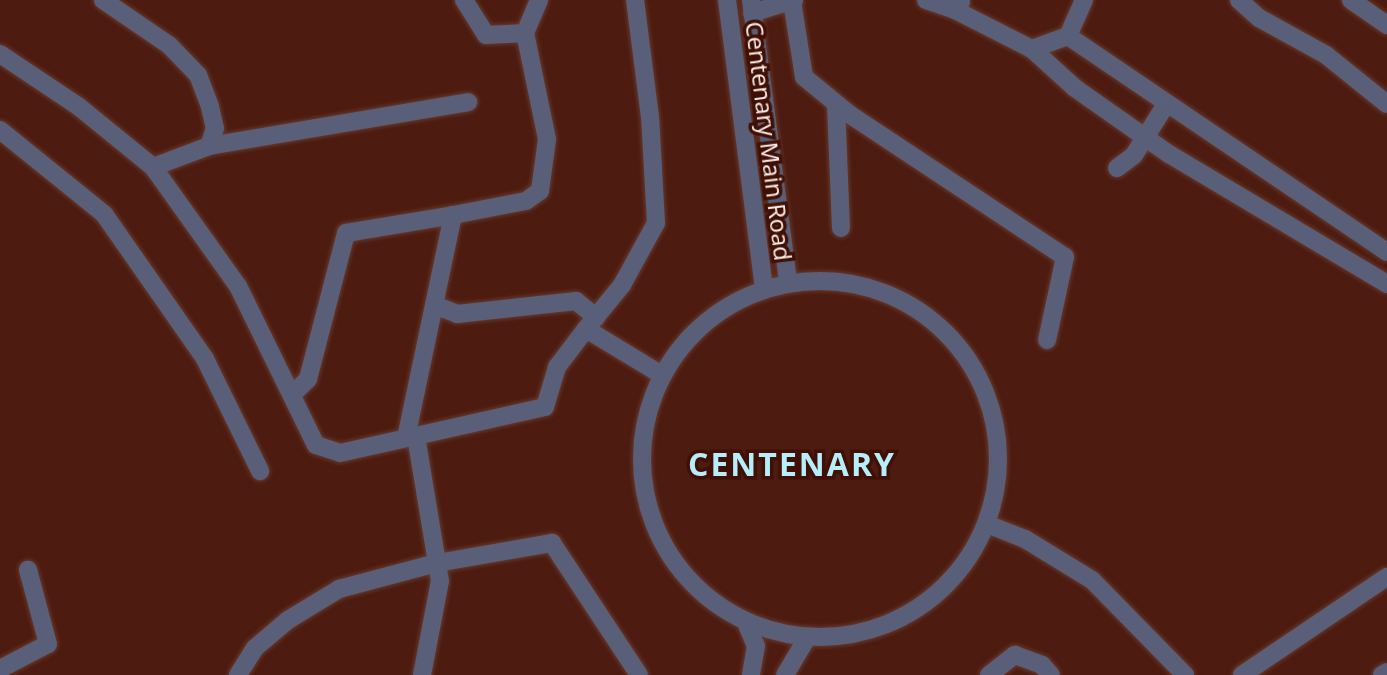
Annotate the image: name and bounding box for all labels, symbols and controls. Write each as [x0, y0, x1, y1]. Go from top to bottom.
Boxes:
street label: Centenary Main Road [740, 20, 798, 262]
district label: CENTENARY [688, 445, 896, 483]

